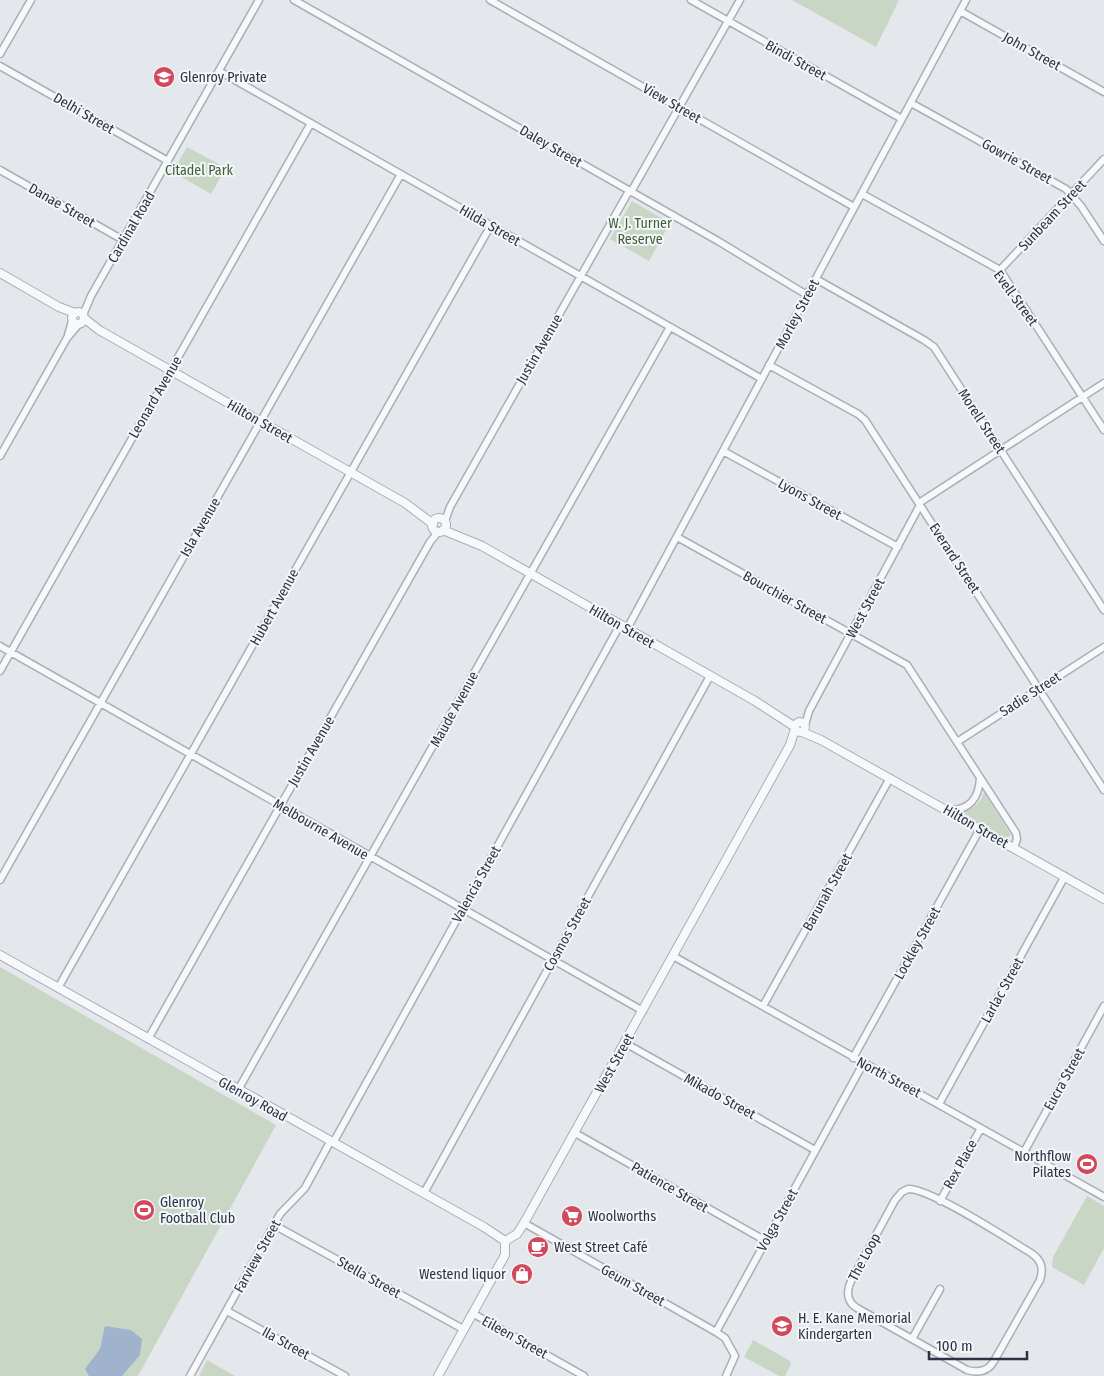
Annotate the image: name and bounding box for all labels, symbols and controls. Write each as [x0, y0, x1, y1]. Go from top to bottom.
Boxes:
street label: John Street [1000, 29, 1064, 75]
street label: Bindi Street [762, 37, 830, 84]
school or university icon: Glenroy Private [152, 65, 176, 89]
place label: Glenroy Private [180, 69, 267, 86]
street label: View Street [640, 80, 704, 127]
street label: Delhi Street [50, 89, 118, 138]
street label: Daley Street [517, 122, 585, 171]
street label: Gowrie Street [979, 135, 1055, 188]
park label: Citadel Park [165, 162, 234, 179]
street label: Sunbeam Street [1015, 176, 1090, 255]
street label: Danae Street [26, 180, 98, 231]
street label: Cardinal Road [104, 189, 159, 266]
street label: Hilda Street [456, 201, 524, 250]
park label: W. J. Turner Reserve [608, 215, 672, 248]
street label: Evell Street [990, 267, 1042, 330]
street label: Morley Street [772, 276, 823, 352]
street label: Justin Avenue [513, 311, 566, 387]
street label: Leonard Avenue [125, 353, 186, 441]
street label: Morell Street [954, 386, 1009, 457]
street label: Hilton Street [224, 396, 296, 447]
street label: Lyons Street [775, 475, 845, 524]
street label: Isla Avenue [177, 495, 224, 560]
street label: Everard Street [926, 520, 984, 597]
street label: Hubert Avenue [246, 566, 303, 649]
street label: Bourchier Street [740, 567, 830, 628]
street label: West Street [843, 575, 889, 641]
street label: Hilton Street [586, 601, 658, 652]
street label: Maude Avenue [427, 668, 482, 750]
street label: Sadie Street [997, 668, 1064, 720]
street label: Justin Avenue [285, 713, 338, 789]
street label: Melbourne Avenue [270, 795, 372, 864]
street label: Hilton Street [940, 801, 1012, 852]
street label: Valencia Street [448, 842, 505, 926]
street label: Barunah Street [799, 850, 856, 934]
street label: Cosmos Street [540, 894, 595, 974]
street label: Lockley Street [891, 904, 945, 982]
street label: Larlac Street [978, 954, 1028, 1026]
street label: West Street [591, 1030, 638, 1096]
street label: Eucra Street [1040, 1045, 1089, 1113]
street label: North Street [854, 1053, 924, 1102]
street label: Mikado Street [681, 1070, 759, 1123]
street label: Glenroy Road [215, 1074, 290, 1125]
street label: Rex Place [940, 1136, 981, 1192]
place label: Northflow Pilates [1014, 1148, 1071, 1181]
sports icon: Northflow Pilates [1075, 1152, 1099, 1176]
street label: Patience Street [628, 1159, 712, 1217]
street label: Volga Street [753, 1186, 802, 1254]
place label: Glenroy Football Club [160, 1194, 235, 1227]
sports icon: Glenroy Football Club [132, 1198, 156, 1222]
supermarket icon: Woolworths [560, 1204, 584, 1228]
place label: Woolworths [588, 1208, 656, 1225]
street label: Farview Street [230, 1217, 285, 1296]
street label: The Loop [845, 1230, 884, 1284]
cafe icon: West Street Café [526, 1235, 550, 1259]
place label: West Street Café [554, 1239, 648, 1256]
street label: Stella Street [334, 1253, 404, 1302]
street label: Geum Street [598, 1261, 668, 1310]
shop icon: Westend liquor [510, 1262, 534, 1286]
place label: Westend liquor [419, 1266, 506, 1283]
place label: H. E. Kane Memorial Kindergarten [798, 1310, 911, 1343]
street label: Eileen Street [479, 1312, 551, 1363]
school or university icon: H. E. Kane Memorial Kindergarten [770, 1314, 794, 1338]
street label: Ila Street [259, 1323, 313, 1364]
scale bar [929, 1328, 1026, 1360]
text: 100 m [936, 1337, 973, 1355]

